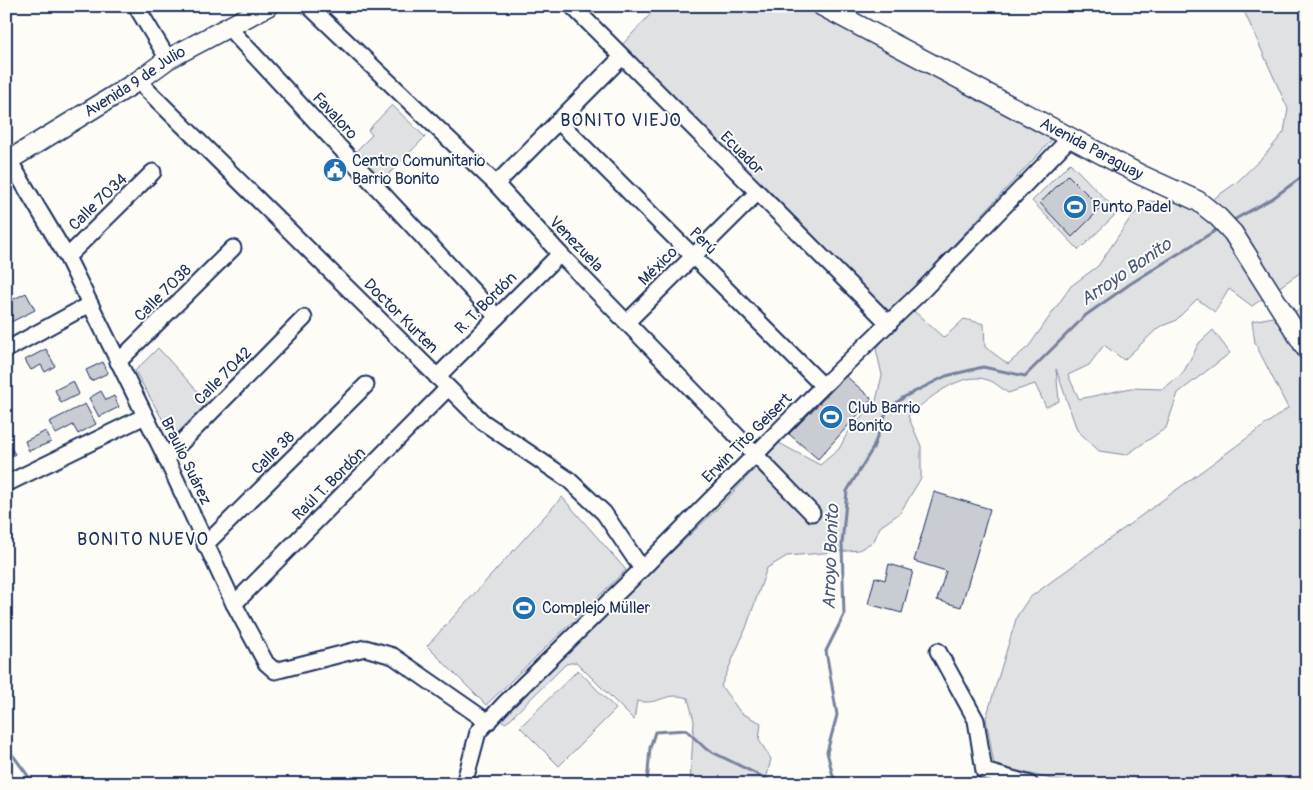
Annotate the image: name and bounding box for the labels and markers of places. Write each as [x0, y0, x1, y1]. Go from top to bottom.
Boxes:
place label: Centro Comunitario Barrio Bonito [352, 151, 486, 189]
public building icon: Centro Comunitario Barrio Bonito [322, 157, 348, 183]
sports icon: Punto Padel [1062, 194, 1088, 220]
place label: Punto Padel [1092, 197, 1172, 217]
place label: Club Barrio Bonito [848, 398, 921, 436]
sports icon: Club Barrio Bonito [818, 404, 844, 430]
sports icon: Complejo Müller [511, 595, 537, 621]
place label: Complejo Müller [542, 598, 650, 618]

